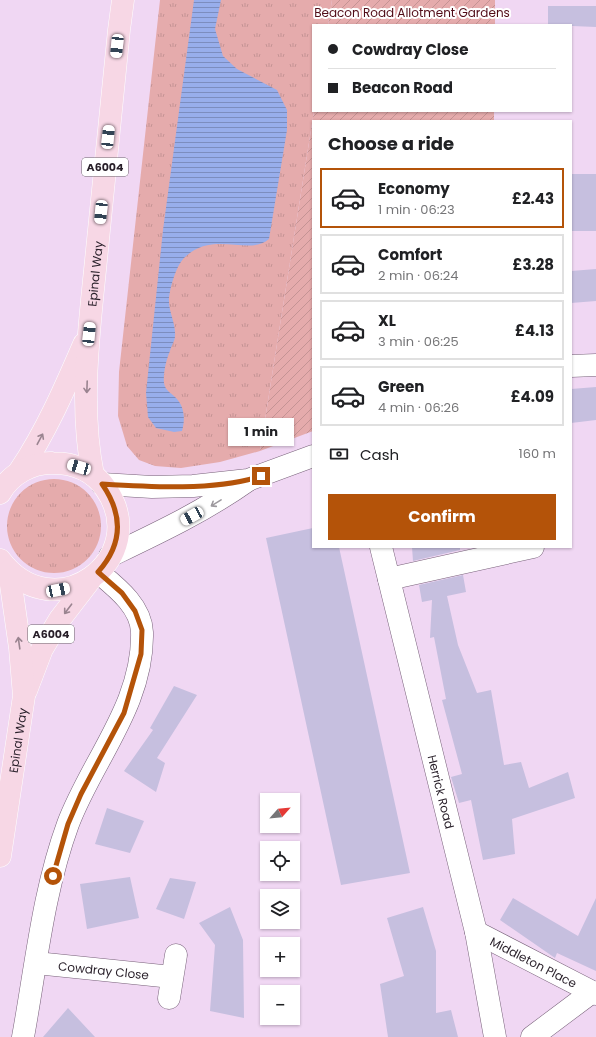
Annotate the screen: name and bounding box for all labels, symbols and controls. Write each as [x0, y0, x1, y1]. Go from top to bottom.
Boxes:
park label: Beacon Road Allotment Gardens [314, 4, 510, 21]
car [110, 33, 124, 59]
text: Cowdray Close [352, 39, 468, 60]
text: Beacon Road [352, 77, 453, 98]
car [101, 124, 115, 150]
text: Choose a ride [328, 131, 454, 156]
road number: A6004 [82, 158, 128, 176]
text: Economy [378, 178, 450, 199]
icon: car [330, 180, 366, 216]
text: £2.43 [512, 188, 554, 209]
car [94, 199, 108, 225]
text: 1 min · 06:23 [378, 200, 455, 219]
street label: Epinal Way [83, 240, 106, 307]
text: Comfort [378, 244, 442, 265]
icon: car [330, 246, 366, 282]
text: £3.28 [512, 254, 554, 275]
text: 2 min · 06:24 [378, 266, 458, 285]
text: XL [378, 310, 396, 331]
icon: car [330, 312, 366, 348]
text: £4.13 [515, 320, 554, 341]
car [82, 321, 96, 347]
text: 3 min · 06:25 [378, 332, 459, 351]
text: Green [378, 376, 424, 397]
icon: car [330, 378, 366, 414]
one-way arrow [84, 380, 91, 393]
text: £4.09 [511, 386, 554, 407]
text: 4 min · 06:26 [378, 398, 459, 417]
callout: 1 min [228, 418, 294, 446]
text: 1 min [244, 422, 278, 441]
one-way arrow [36, 434, 44, 446]
icon: cash [328, 443, 350, 465]
text: Cash [360, 444, 399, 465]
text: 160 m [519, 444, 556, 463]
car [66, 458, 92, 476]
route end [252, 467, 270, 485]
button: Confirm [328, 494, 556, 540]
one-way arrow [210, 499, 222, 507]
car [179, 505, 205, 527]
car [45, 582, 71, 598]
one-way arrow [63, 604, 72, 615]
road number: A6004 [28, 625, 74, 643]
one-way arrow [16, 637, 23, 650]
street label: Epinal Way [4, 706, 31, 774]
street label: Herrick Road [424, 753, 459, 830]
north arrow [260, 793, 300, 833]
map controls [260, 793, 300, 1025]
button: locate [260, 841, 300, 881]
route start [44, 867, 62, 885]
button: layers [260, 889, 300, 929]
street label: Middleton Place [487, 932, 580, 991]
button: + [260, 937, 300, 977]
street label: Cowdray Close [57, 957, 150, 983]
button: − [260, 985, 300, 1025]

